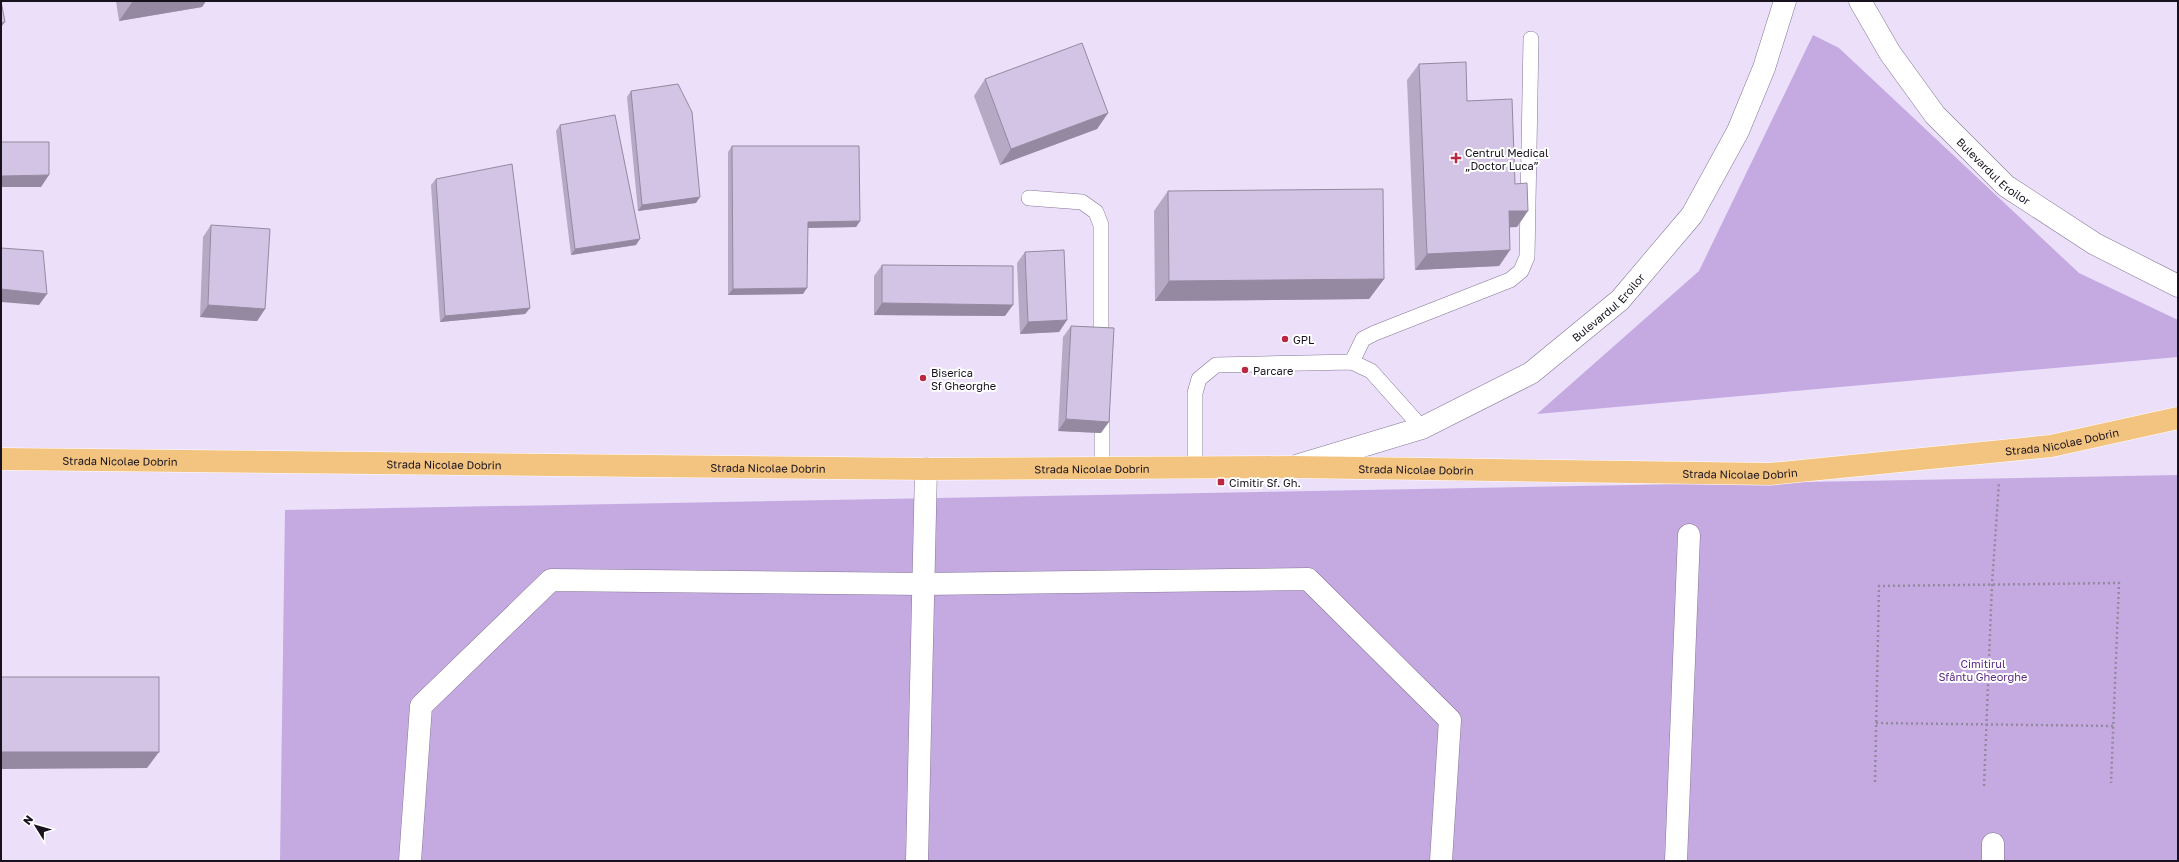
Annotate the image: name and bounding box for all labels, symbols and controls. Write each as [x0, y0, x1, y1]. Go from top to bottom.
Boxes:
street label: Bulevardul Eroilor [1955, 135, 2034, 207]
place label: Centrul Medical „Doctor Luca” [1465, 146, 1549, 172]
marker: Centrul Medical „Doctor Luca” [1450, 152, 1462, 164]
street label: Bulevardul Eroilor [1569, 270, 1647, 344]
place label: GPL [1293, 333, 1315, 346]
marker: GPL [1280, 334, 1290, 344]
place label: Parcare [1253, 364, 1293, 377]
marker: Parcare [1240, 365, 1250, 375]
place label: Biserica Sf Gheorghe [931, 366, 996, 392]
marker: Biserica Sf Gheorghe [918, 373, 928, 383]
street label: Strada Nicolae Dobrin [2004, 425, 2120, 457]
street label: Strada Nicolae Dobrin [62, 453, 178, 467]
street label: Strada Nicolae Dobrin [386, 457, 502, 471]
street label: Strada Nicolae Dobrin [710, 460, 826, 474]
street label: Strada Nicolae Dobrin [1034, 461, 1150, 475]
street label: Strada Nicolae Dobrin [1358, 461, 1474, 476]
street label: Strada Nicolae Dobrin [1682, 465, 1798, 481]
place label: Cimitir Sf. Gh. [1229, 476, 1301, 489]
marker: Cimitir Sf. Gh. [1216, 477, 1226, 487]
park label: Cimitirul Sfântu Gheorghe [1939, 657, 2027, 683]
north arrow [16, 806, 56, 846]
text: N [20, 812, 35, 827]

